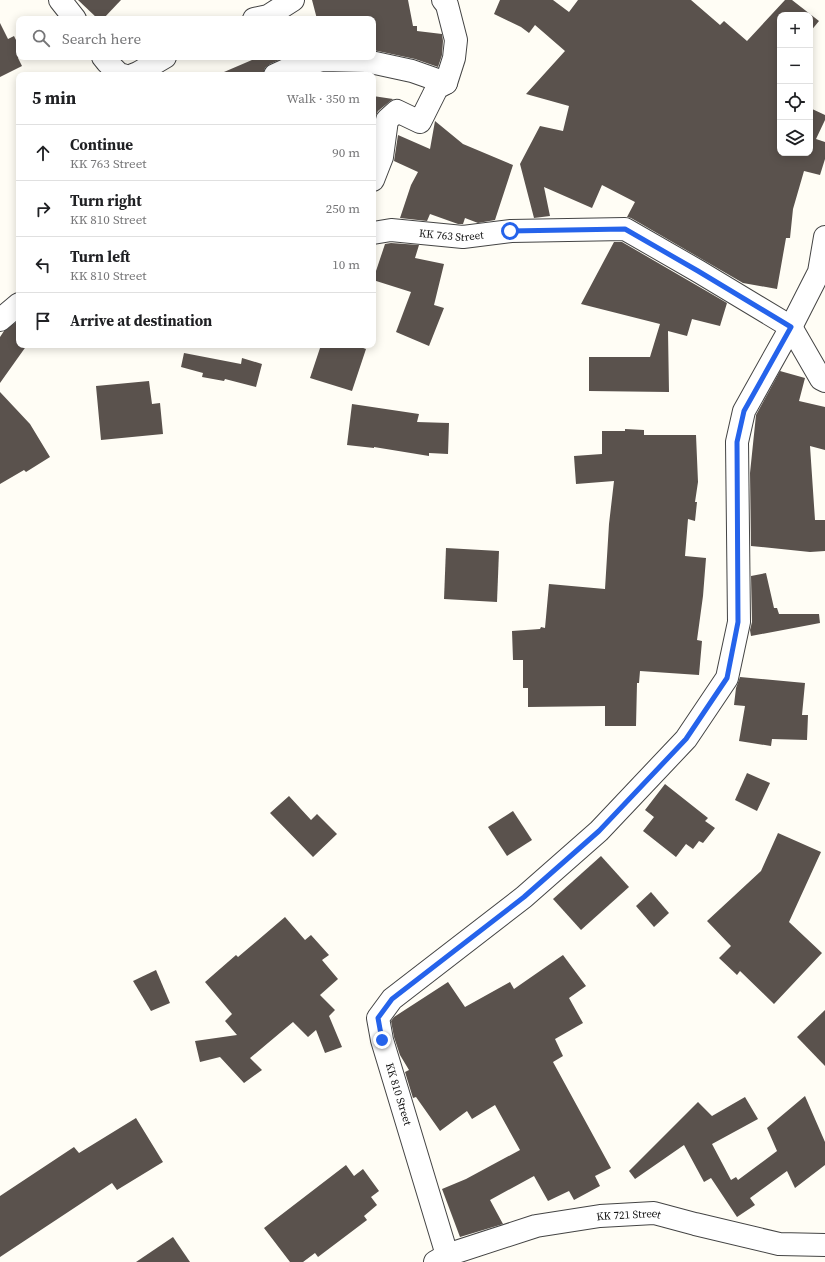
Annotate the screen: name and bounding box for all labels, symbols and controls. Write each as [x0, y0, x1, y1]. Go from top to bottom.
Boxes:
map controls [777, 12, 813, 156]
button: + [777, 12, 813, 48]
search box [16, 16, 376, 60]
icon: search [30, 27, 52, 49]
text: Search here [62, 28, 141, 49]
button: − [777, 48, 813, 84]
button: locate [777, 84, 813, 120]
text: 5 min [32, 86, 76, 110]
text: Walk · 350 m [287, 90, 360, 107]
button: layers [777, 120, 813, 156]
text: Continue [70, 134, 133, 155]
icon: ahead [32, 142, 54, 164]
text: 90 m [332, 144, 360, 161]
text: KK 763 Street [70, 155, 147, 172]
text: Turn right [70, 190, 142, 211]
icon: right [32, 198, 54, 220]
text: 250 m [326, 200, 360, 217]
text: KK 810 Street [70, 211, 147, 228]
route start [501, 222, 519, 240]
street label: KK 763 Street [418, 226, 485, 245]
text: Turn left [70, 246, 130, 267]
icon: left [32, 254, 54, 276]
text: 10 m [332, 256, 360, 273]
text: KK 810 Street [70, 267, 147, 284]
icon: arrive [32, 310, 54, 332]
text: Arrive at destination [70, 310, 212, 331]
route end [373, 1031, 391, 1049]
street label: KK 810 Street [382, 1061, 415, 1128]
street label: KK 721 Street [595, 1206, 663, 1224]

